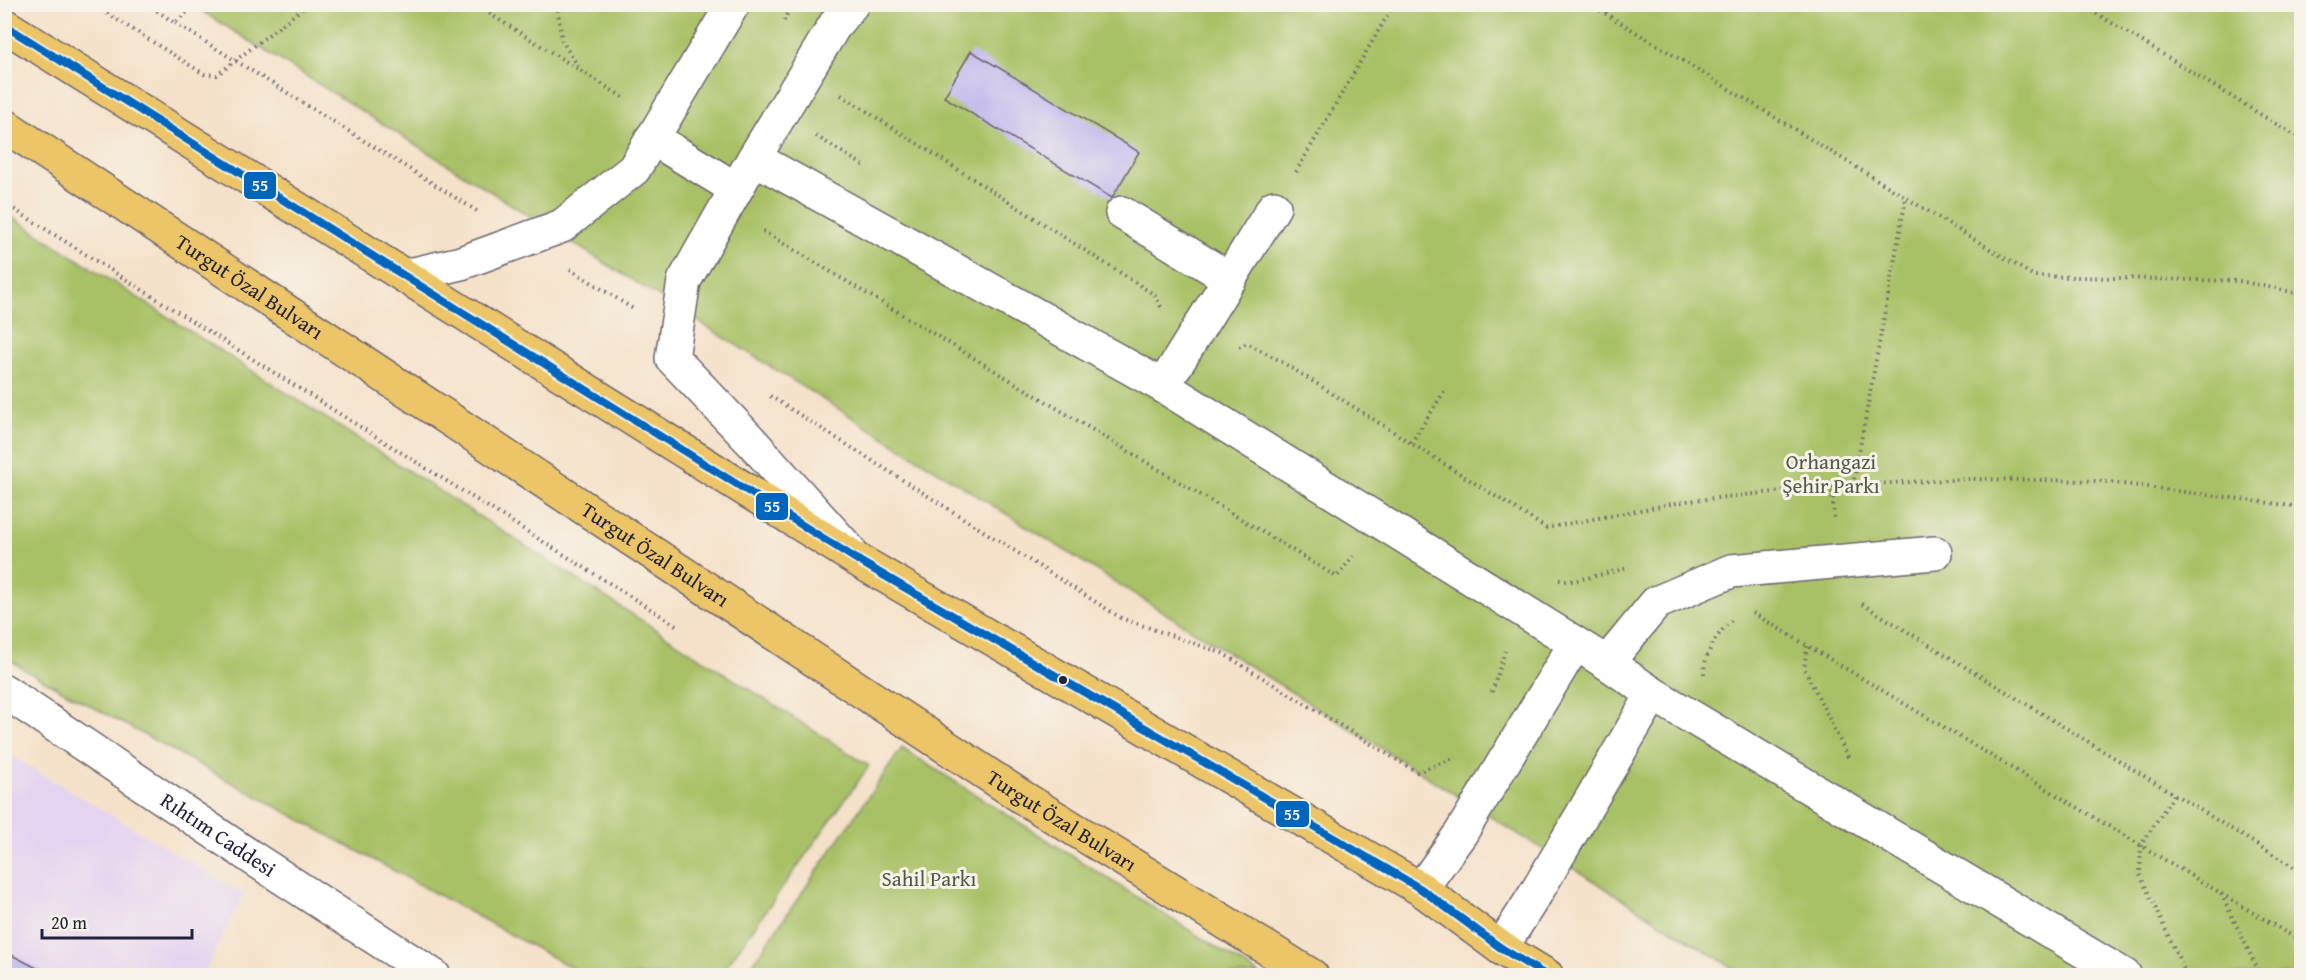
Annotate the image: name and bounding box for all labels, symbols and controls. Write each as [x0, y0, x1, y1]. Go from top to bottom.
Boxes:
line badge: 55 [243, 171, 277, 200]
text: 55 [252, 173, 268, 197]
street label: Turgut Özal Bulvarı [169, 226, 330, 347]
park label: Orhangazi Şehir Parkı [1782, 446, 1880, 501]
line badge: 55 [755, 492, 789, 521]
street label: Turgut Özal Bulvarı [575, 494, 736, 615]
text: 55 [764, 494, 780, 518]
unlabelled marker [1057, 674, 1069, 686]
street label: Turgut Özal Bulvarı [981, 762, 1143, 879]
street label: Rıhtım Caddesi [155, 785, 282, 884]
line badge: 55 [1275, 800, 1310, 828]
text: 55 [1284, 802, 1300, 826]
park label: Sahil Parkı [882, 863, 977, 894]
scale bar [42, 902, 192, 940]
text: 20 m [51, 909, 87, 936]

